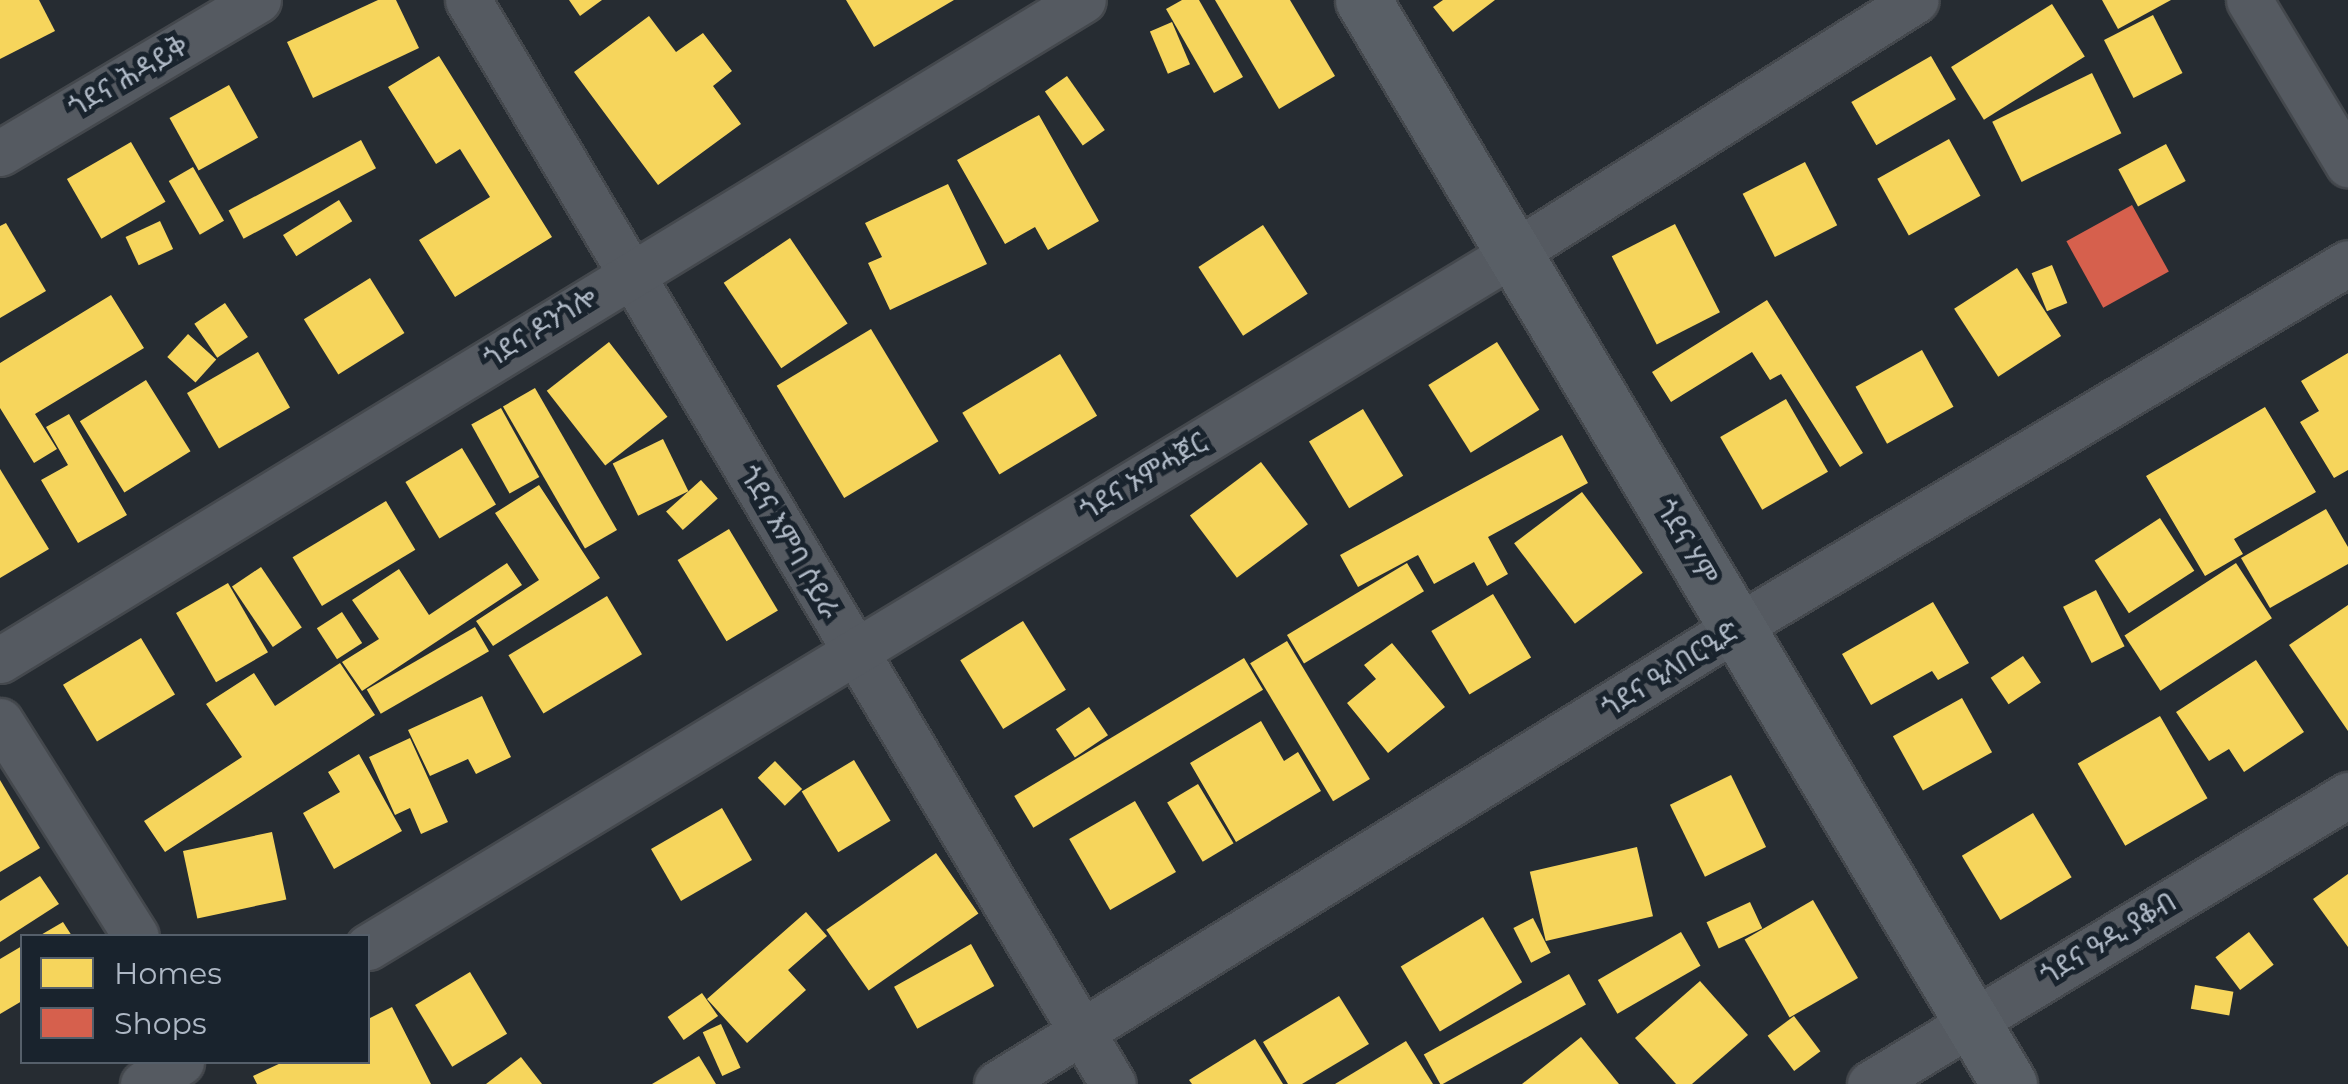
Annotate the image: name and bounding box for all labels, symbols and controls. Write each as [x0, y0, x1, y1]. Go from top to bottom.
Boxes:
street label: ጎደና ሕዳይቅ [62, 28, 194, 124]
street label: ጎደና ዶንጎሎ [477, 279, 603, 375]
street label: ጎደና ኦምሓጀር [1073, 425, 1213, 527]
street label: ጎደና እምባ ሶይራ [733, 459, 847, 625]
street label: ጎደና ሃም [1649, 493, 1725, 591]
street label: ጎደና ዒላበርዒድ [1595, 613, 1745, 725]
street label: ጎደና ዓዲ ያቆብ [2034, 884, 2182, 992]
legend [20, 934, 370, 1064]
text: Homes [114, 955, 222, 992]
text: Shops [114, 1005, 207, 1042]

